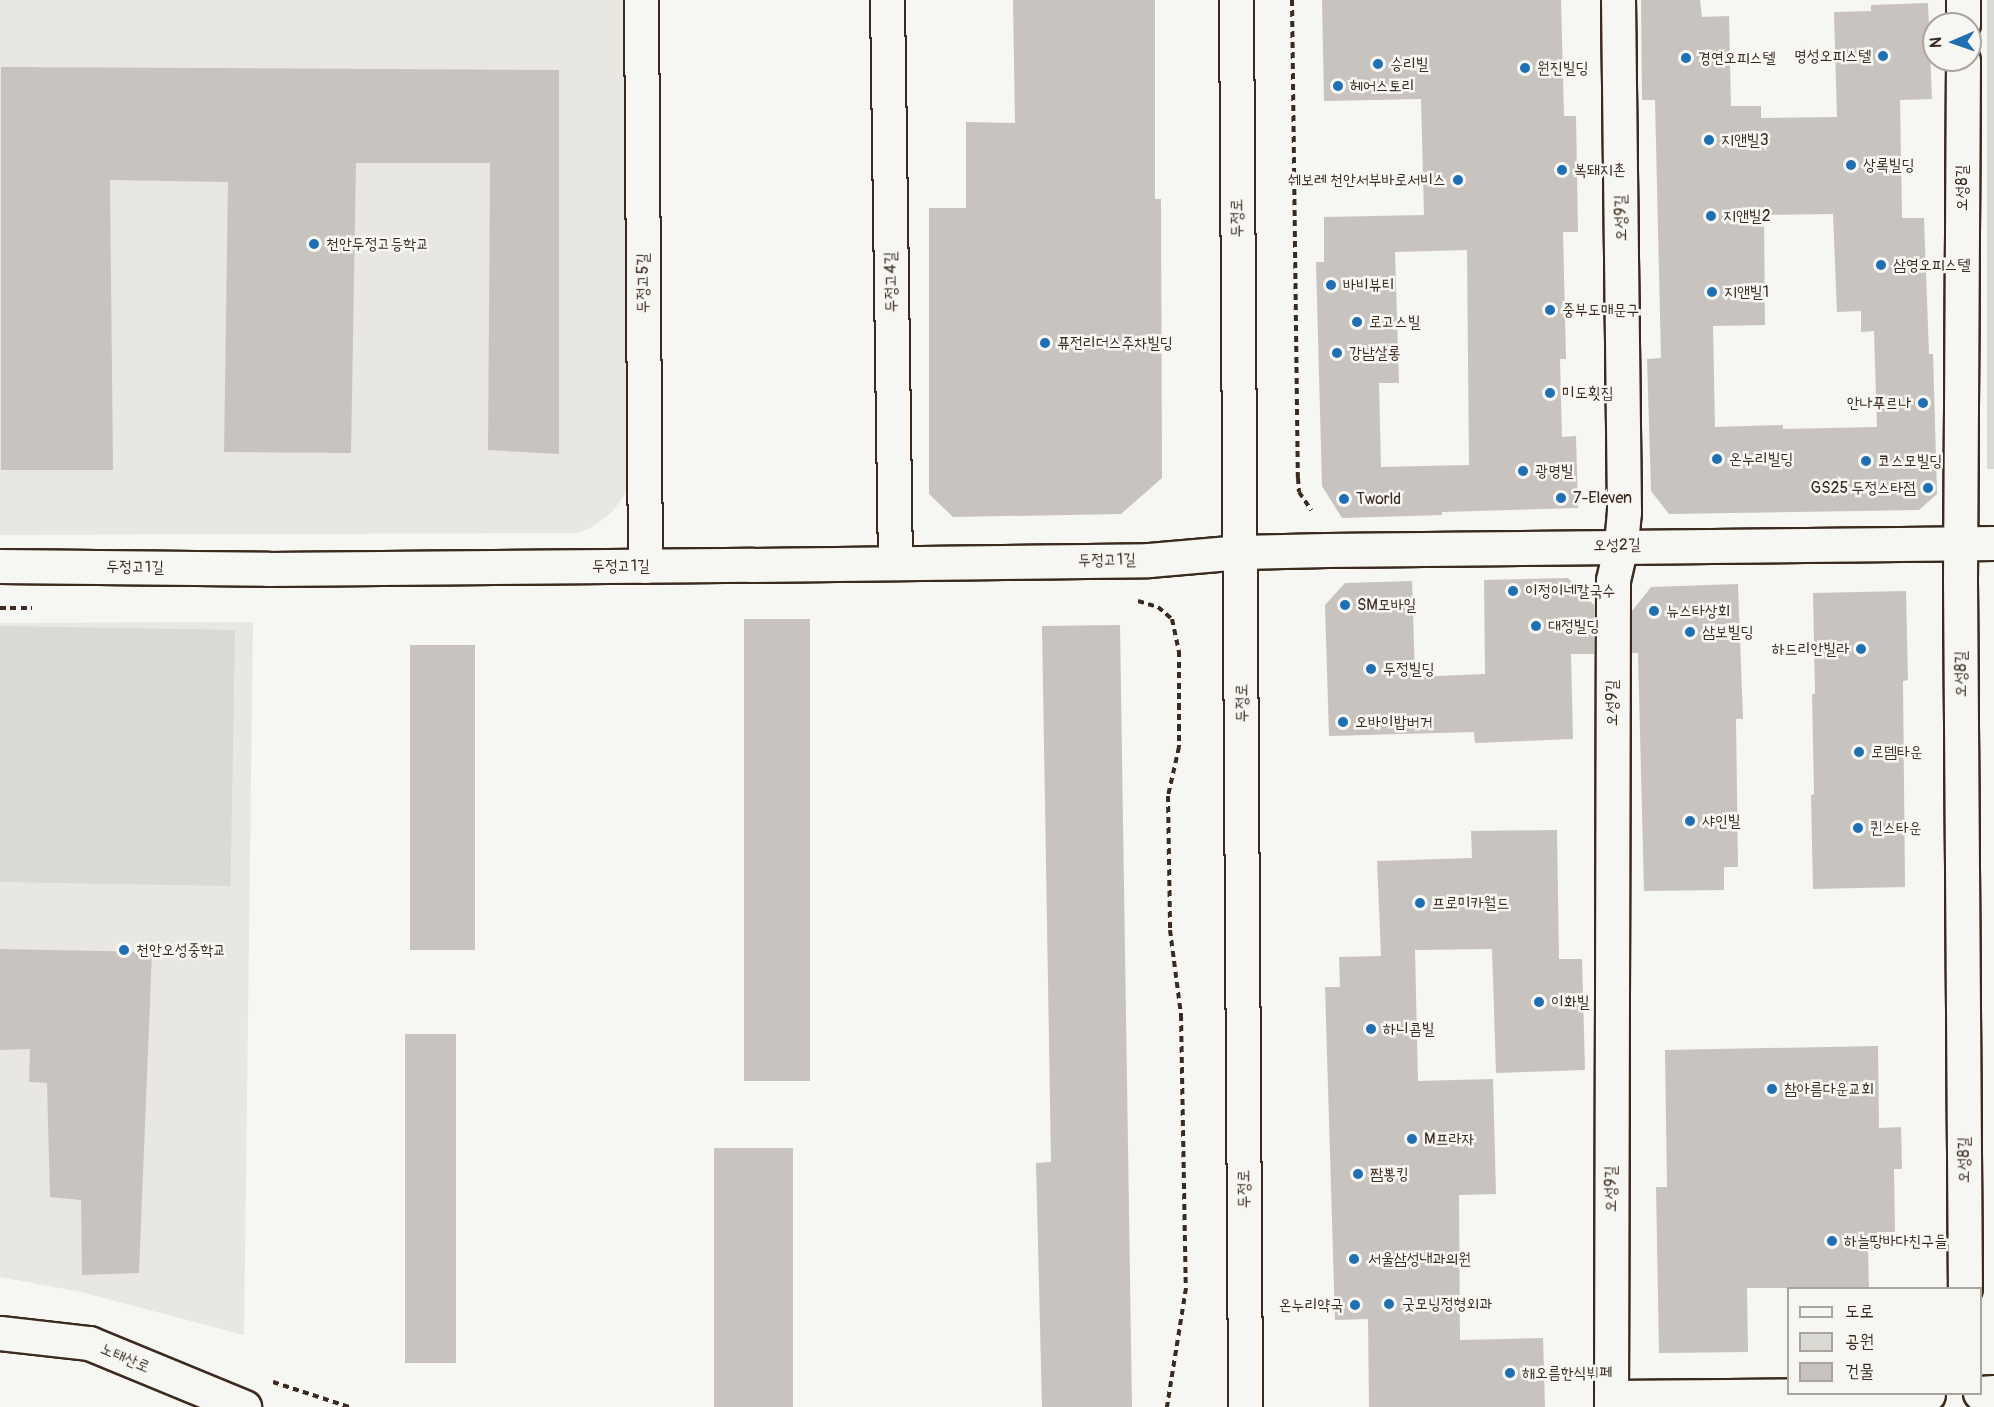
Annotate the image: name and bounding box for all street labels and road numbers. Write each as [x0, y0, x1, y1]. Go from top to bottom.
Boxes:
street label: 오성8길 [1952, 165, 1972, 211]
street label: 오성9길 [1611, 194, 1631, 242]
street label: 두정로 [1227, 199, 1247, 237]
street label: 두정고4길 [881, 251, 901, 313]
street label: 두정고5길 [633, 253, 653, 313]
street label: 오성2길 [1593, 535, 1641, 555]
street label: 두정고1길 [1078, 550, 1136, 570]
street label: 두정고1길 [592, 556, 650, 576]
street label: 두정고1길 [106, 557, 164, 577]
street label: 오성8길 [1951, 651, 1971, 697]
street label: 오성9길 [1602, 680, 1622, 726]
street label: 두정로 [1232, 684, 1252, 722]
street label: 오성8길 [1954, 1137, 1974, 1183]
street label: 오성9길 [1601, 1166, 1621, 1212]
street label: 두정로 [1234, 1170, 1254, 1208]
street label: 노태산로 [98, 1339, 152, 1377]

